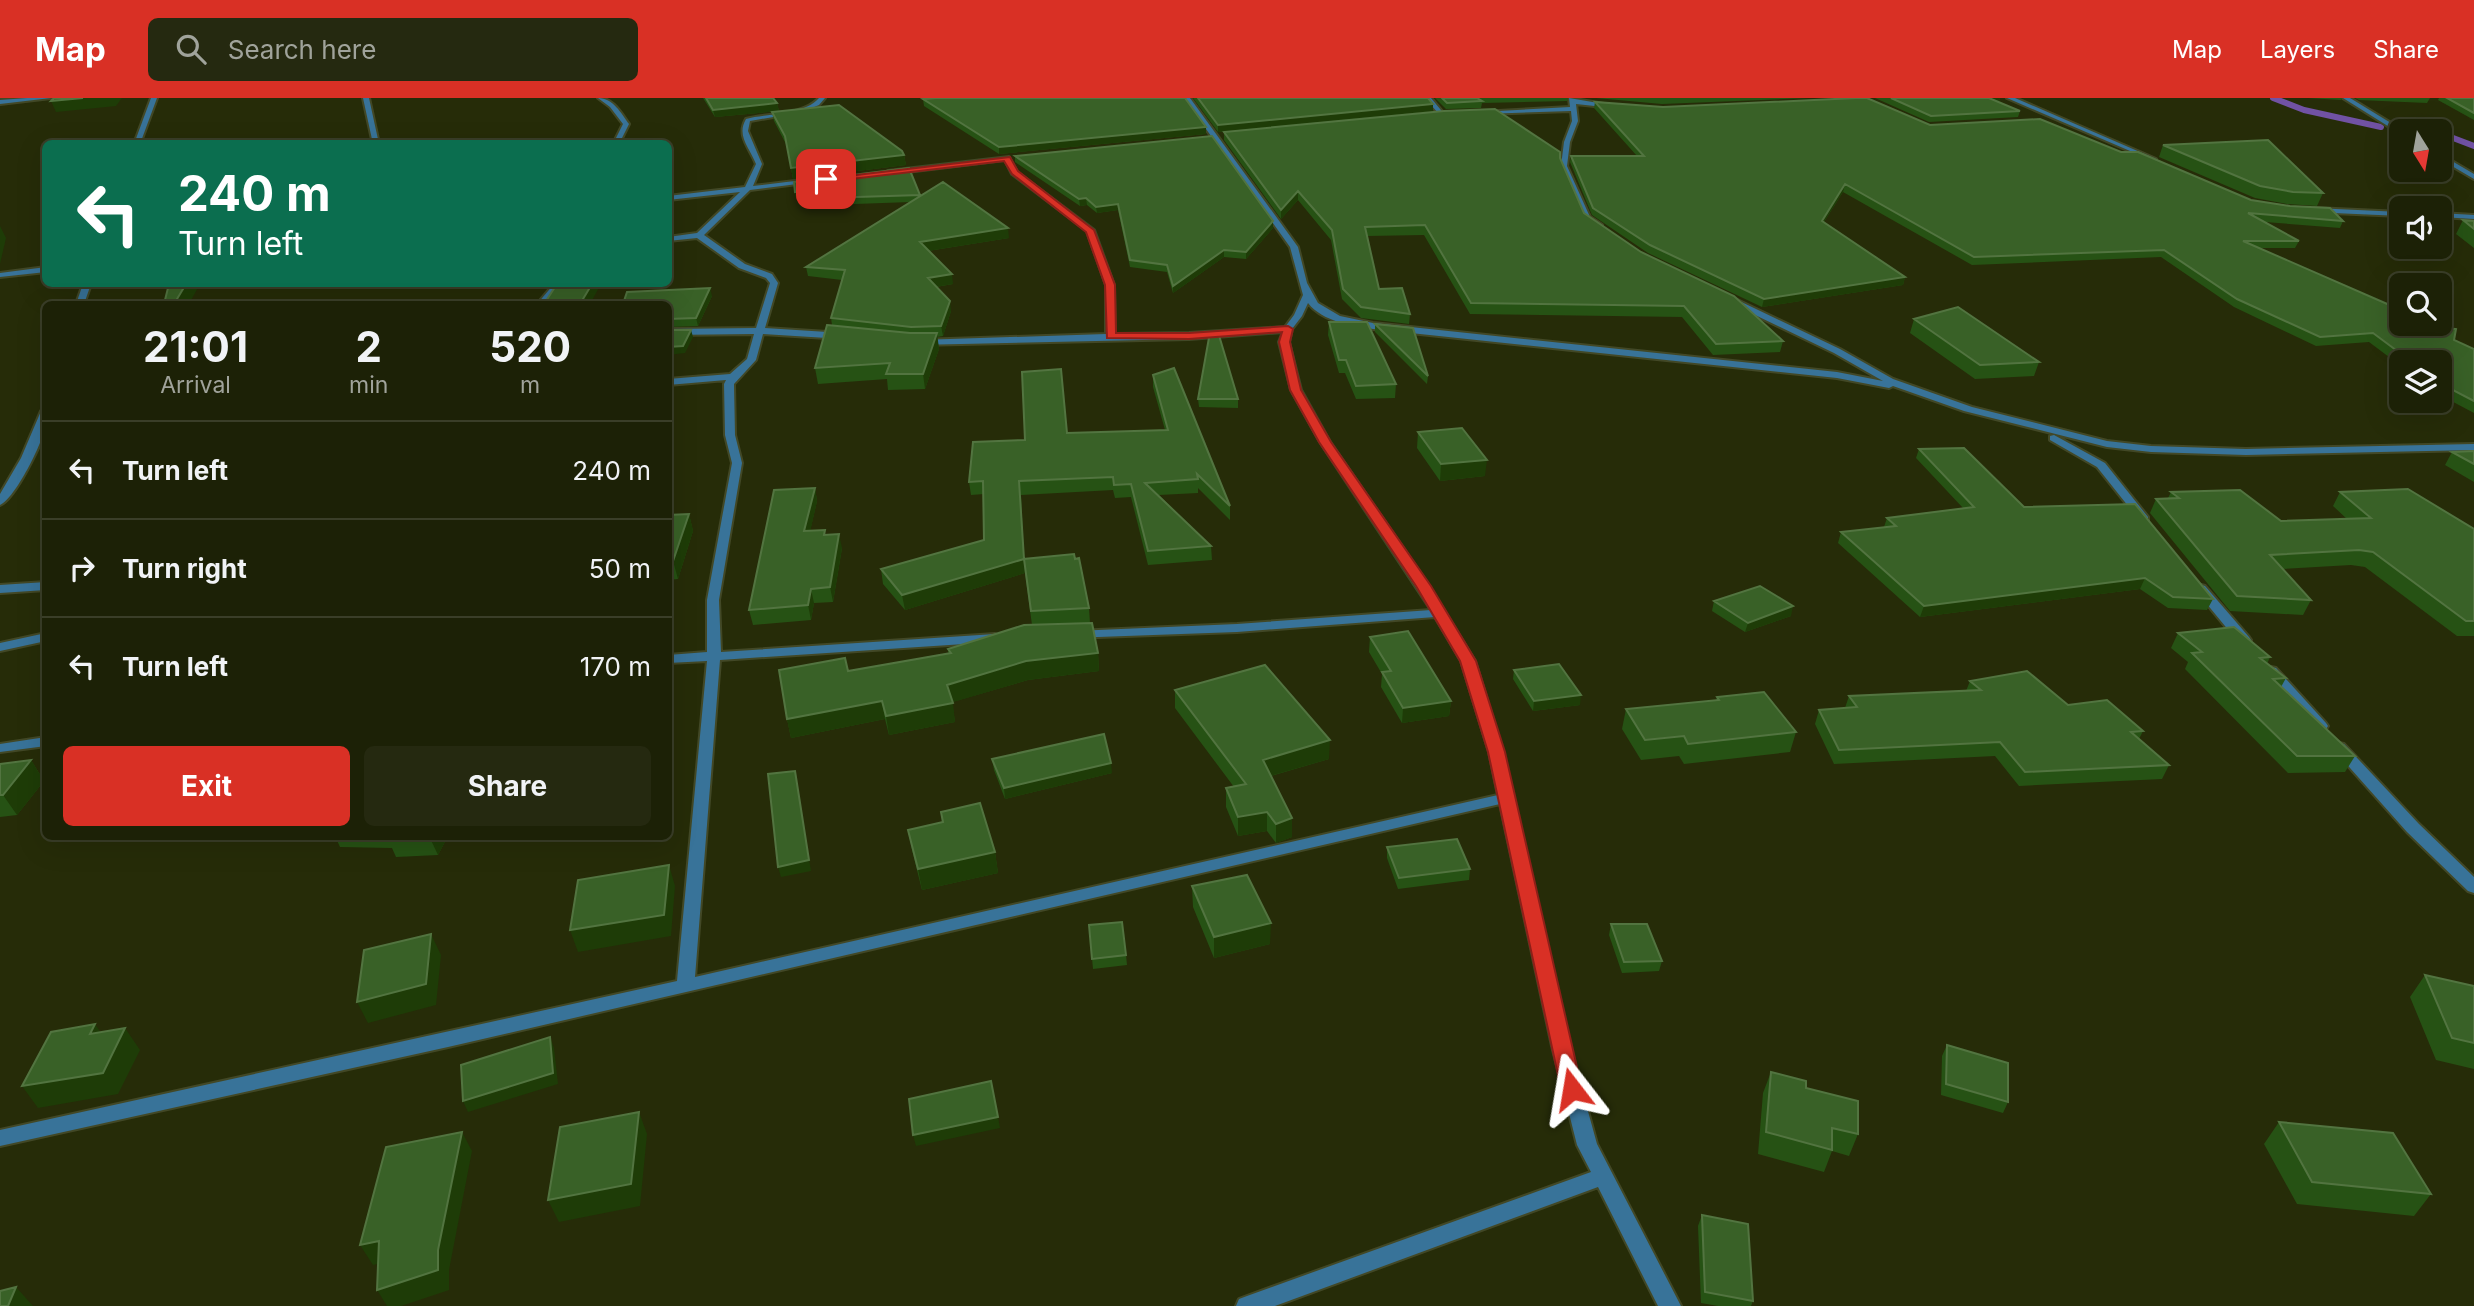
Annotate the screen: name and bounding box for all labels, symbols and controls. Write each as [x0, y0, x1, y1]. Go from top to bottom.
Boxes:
search box [148, 18, 638, 81]
text: Map [35, 29, 106, 69]
icon: search [172, 30, 210, 68]
text: Search here [228, 34, 376, 65]
text: Map [2172, 35, 2222, 64]
text: Layers [2260, 35, 2335, 64]
text: Share [2373, 35, 2439, 64]
north arrow [2389, 119, 2452, 182]
map controls [2389, 119, 2452, 413]
pin [796, 149, 856, 209]
icon: arrive [807, 160, 845, 198]
text: 240 m [178, 164, 331, 223]
icon: left [63, 168, 154, 259]
button: sound [2389, 196, 2452, 259]
text: Turn left [178, 224, 303, 263]
button: search [2389, 273, 2452, 336]
text: 21:01 [143, 321, 248, 372]
text: 2 [355, 321, 382, 372]
text: 520 [489, 321, 571, 372]
button: layers [2389, 350, 2452, 413]
text: Arrival [160, 371, 231, 399]
text: min [349, 371, 388, 399]
text: m [520, 371, 540, 399]
icon: left [63, 451, 101, 489]
text: Turn left [122, 455, 228, 486]
text: 240 m [572, 455, 651, 486]
icon: right [63, 549, 101, 587]
text: Turn right [122, 553, 247, 584]
text: 50 m [589, 553, 651, 584]
icon: left [63, 647, 101, 685]
text: Turn left [122, 651, 228, 682]
text: 170 m [580, 651, 651, 682]
button: Exit [63, 746, 350, 826]
button: Share [364, 746, 651, 826]
position arrow [1535, 1052, 1609, 1126]

